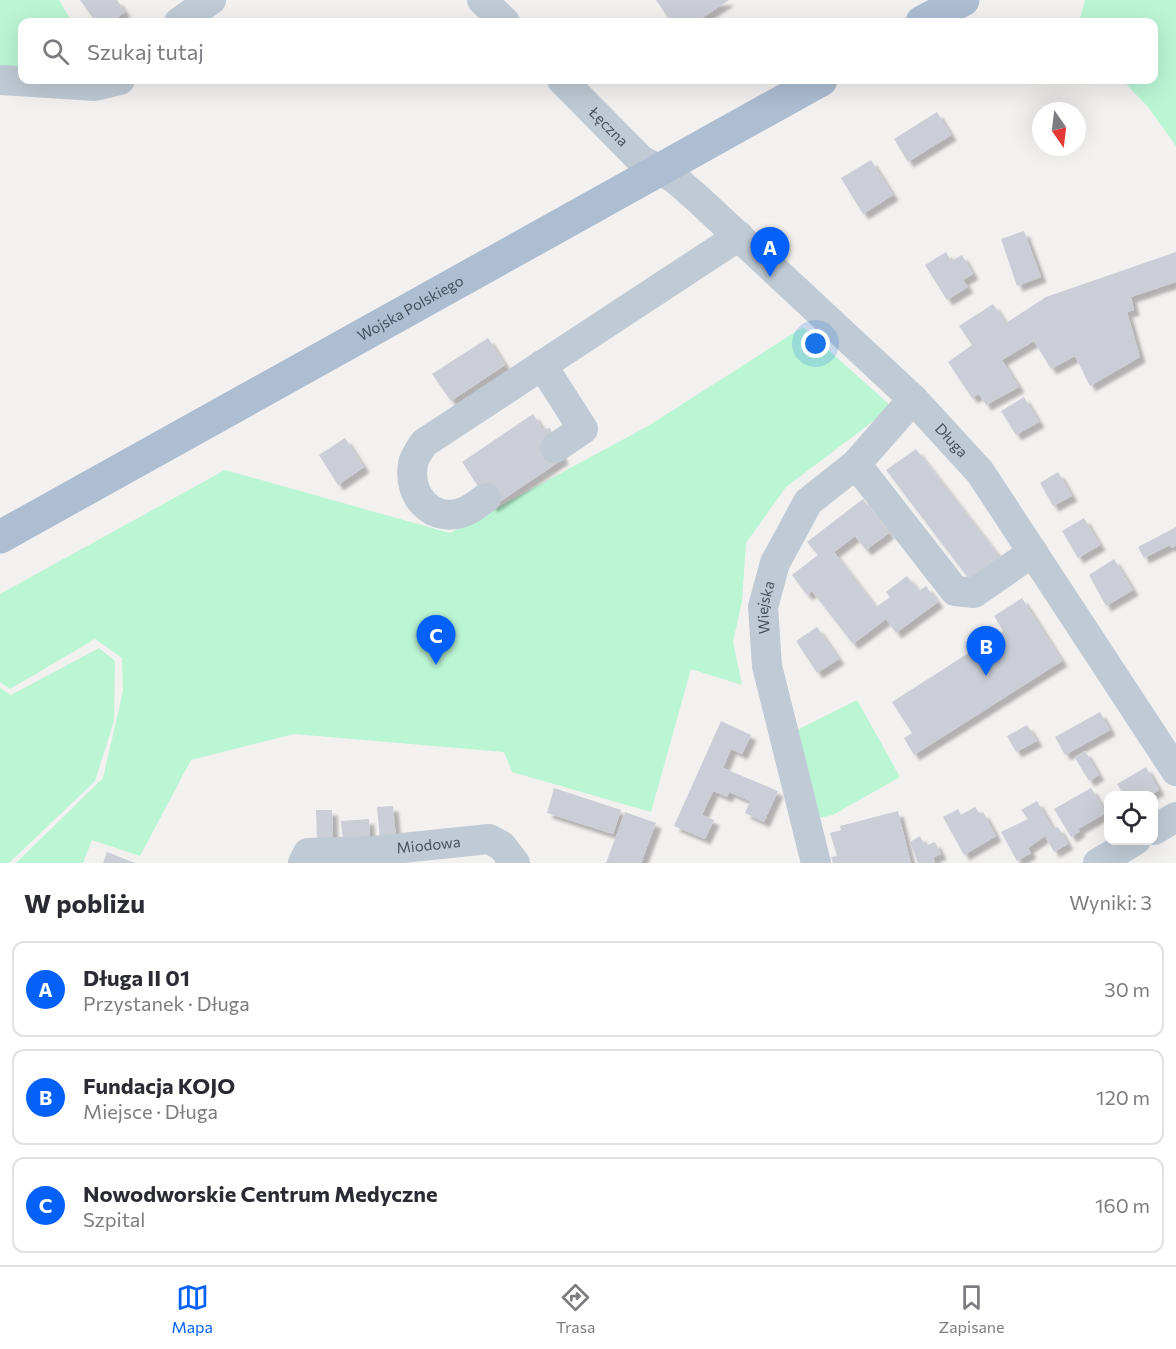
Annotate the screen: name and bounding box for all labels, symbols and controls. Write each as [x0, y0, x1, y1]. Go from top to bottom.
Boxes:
search box [18, 18, 1158, 84]
icon: search [39, 35, 72, 68]
text: Szukaj tutaj [87, 38, 204, 65]
street label: Łęczna [585, 102, 632, 150]
north arrow [1032, 102, 1086, 156]
pin: A [750, 228, 790, 277]
street label: Wojska Polskiego [354, 271, 466, 344]
your location [801, 329, 830, 358]
street label: Długa [932, 419, 972, 461]
street label: Wiejska [753, 579, 778, 635]
pin: C [416, 616, 456, 665]
pin: B [966, 626, 1006, 676]
map controls [1104, 791, 1158, 845]
button: locate [1104, 791, 1158, 845]
street label: Miodowa [395, 832, 461, 857]
text: W pobliżu [24, 887, 145, 918]
text: Wyniki: 3 [1069, 890, 1152, 914]
text: Długa II 01 [83, 964, 190, 991]
text: A [38, 977, 53, 1001]
text: 30 m [1104, 977, 1150, 1001]
text: Przystanek · Długa [83, 991, 250, 1015]
text: Fundacja KOJO [83, 1072, 235, 1099]
text: B [39, 1085, 52, 1109]
text: 120 m [1096, 1085, 1150, 1109]
text: Miejsce · Długa [83, 1099, 218, 1123]
text: Nowodworskie Centrum Medyczne [83, 1180, 438, 1207]
text: C [39, 1193, 52, 1217]
text: 160 m [1095, 1193, 1150, 1217]
text: Szpital [83, 1207, 145, 1231]
tab: Mapa [172, 1281, 213, 1336]
tab: Trasa [556, 1281, 595, 1336]
tab: Zapisane [938, 1281, 1004, 1336]

